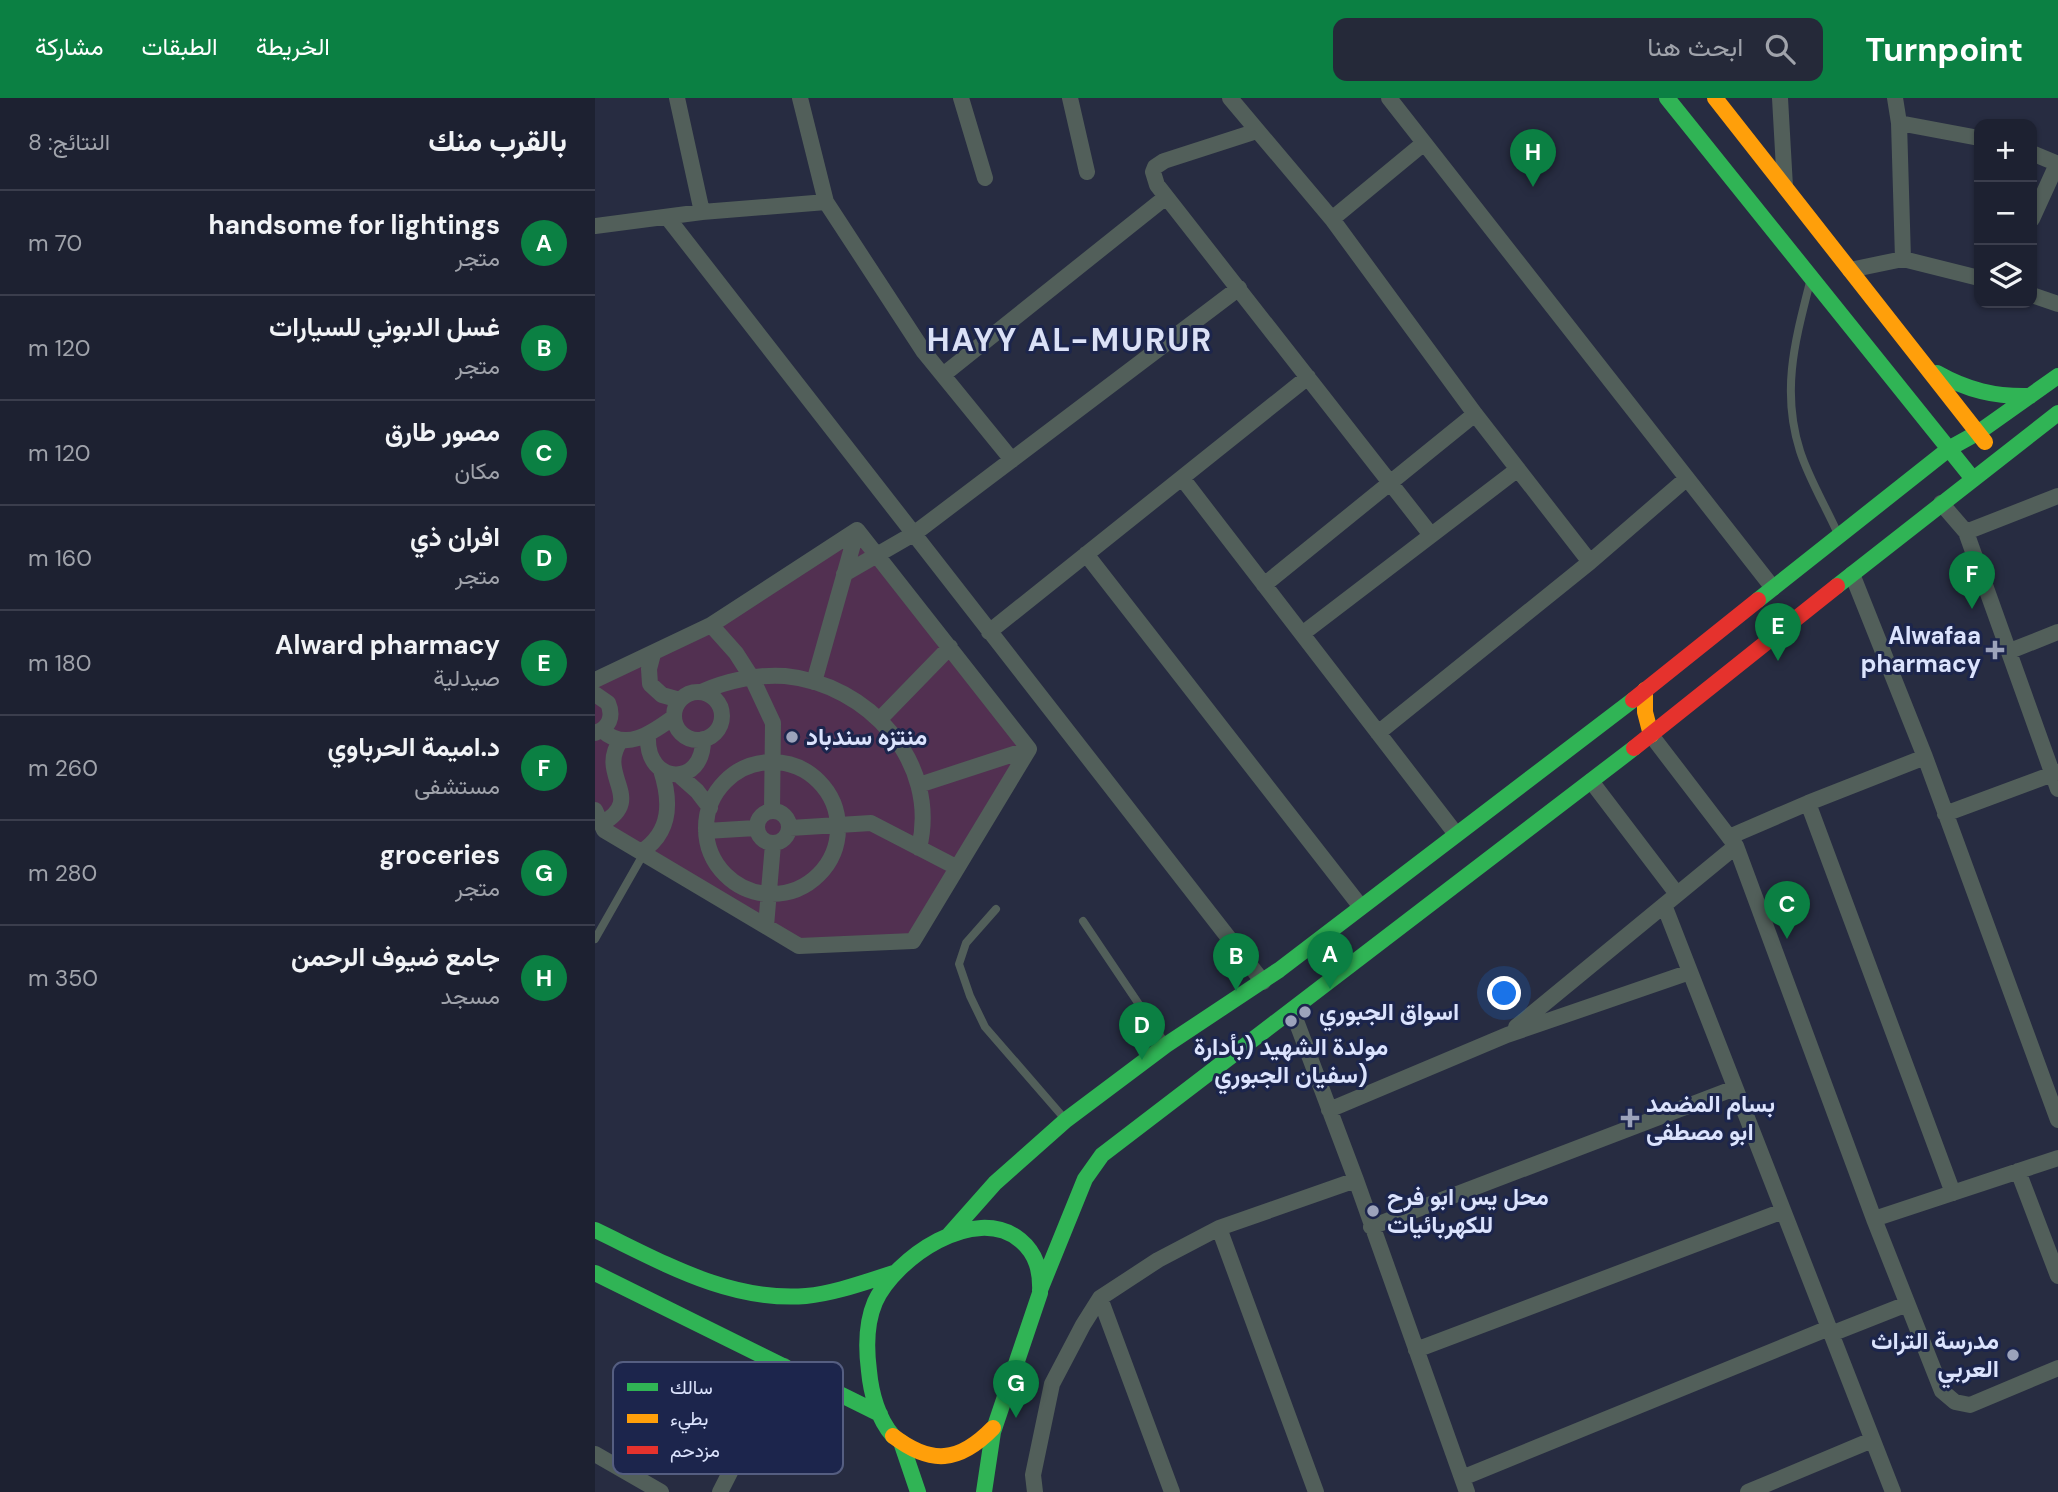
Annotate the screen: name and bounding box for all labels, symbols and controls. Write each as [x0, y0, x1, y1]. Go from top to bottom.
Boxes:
search box [1333, 18, 1823, 81]
text: Turnpoint [1865, 28, 2023, 71]
text: ابحث هنا [1647, 30, 1743, 64]
icon: search [1761, 30, 1799, 68]
text: مشاركة [35, 31, 103, 62]
text: الطبقات [141, 31, 218, 62]
text: الخريطة [256, 31, 330, 62]
map controls [1974, 119, 2037, 308]
button: + [1974, 119, 2037, 182]
text: بالقرب منك [428, 121, 567, 160]
text: النتائج: 8 [28, 127, 110, 157]
pin: H [1510, 129, 1556, 187]
button: − [1974, 182, 2037, 245]
text: handsome for lightings [209, 208, 500, 242]
text: 70 m [28, 228, 82, 258]
text: A [536, 228, 552, 258]
text: متجر [455, 243, 500, 273]
button: layers [1974, 245, 2037, 308]
text: غسل الدبوني للسيارات [269, 310, 500, 344]
district label: HAYY AL-MURUR [927, 319, 1213, 361]
text: 120 m [28, 333, 91, 363]
text: B [537, 333, 551, 363]
text: متجر [455, 351, 500, 381]
text: مصور طارق [385, 415, 500, 449]
text: 120 m [28, 438, 91, 468]
text: C [536, 438, 553, 468]
text: مكان [454, 456, 500, 486]
text: افران ذي [410, 520, 500, 554]
text: 160 m [28, 543, 92, 573]
text: D [536, 543, 552, 573]
pin: F [1949, 551, 1995, 609]
text: متجر [455, 561, 500, 591]
pin: E [1755, 603, 1801, 661]
place label: Alwafaa pharmacy [1861, 620, 1981, 679]
text: Alward pharmacy [275, 628, 500, 662]
marker: Alwafaa pharmacy [1987, 642, 2003, 658]
text: 180 m [28, 648, 92, 678]
text: E [537, 648, 551, 678]
text: صيدلية [433, 663, 500, 693]
place label: منتزه سندباد [806, 721, 927, 752]
marker: منتزه سندباد [784, 729, 800, 745]
text: د.اميمة الحرباوي [327, 730, 500, 764]
text: 260 m [28, 753, 98, 783]
text: F [538, 753, 550, 783]
text: مستشفى [414, 771, 500, 801]
text: groceries [380, 838, 500, 872]
text: 280 m [28, 858, 97, 888]
text: G [535, 858, 553, 888]
text: متجر [455, 873, 500, 903]
pin: C [1764, 881, 1810, 939]
pin: A [1307, 931, 1353, 989]
pin: B [1213, 933, 1259, 991]
text: جامع ضيوف الرحمن [291, 940, 500, 974]
text: 350 m [28, 963, 98, 993]
text: H [536, 963, 552, 993]
your location [1487, 976, 1521, 1010]
text: مسجد [440, 981, 500, 1011]
place label: اسواق الجبوري [1319, 996, 1459, 1032]
pin: D [1119, 1002, 1165, 1060]
marker: اسواق الجبوري [1297, 1004, 1313, 1020]
marker: مولدة الشهيد (بأدارة سفيان الجبوري) [1283, 1013, 1299, 1029]
place label: مولدة الشهيد (بأدارة سفيان الجبوري) [1194, 1031, 1388, 1095]
place label: بسام المضمد ابو مصطفى [1646, 1088, 1775, 1147]
marker: بسام المضمد ابو مصطفى [1620, 1108, 1640, 1128]
place label: محل يس ابو فرح للكهربائيات [1387, 1181, 1549, 1240]
marker: محل يس ابو فرح للكهربائيات [1365, 1203, 1381, 1219]
place label: مدرسة التراث العربي [1871, 1325, 1999, 1389]
marker: مدرسة التراث العربي [2005, 1347, 2021, 1363]
pin: G [993, 1360, 1039, 1418]
legend [613, 1362, 843, 1474]
text: سالك [670, 1375, 713, 1400]
text: بطيء [670, 1406, 708, 1434]
text: مزدحم [670, 1438, 720, 1463]

